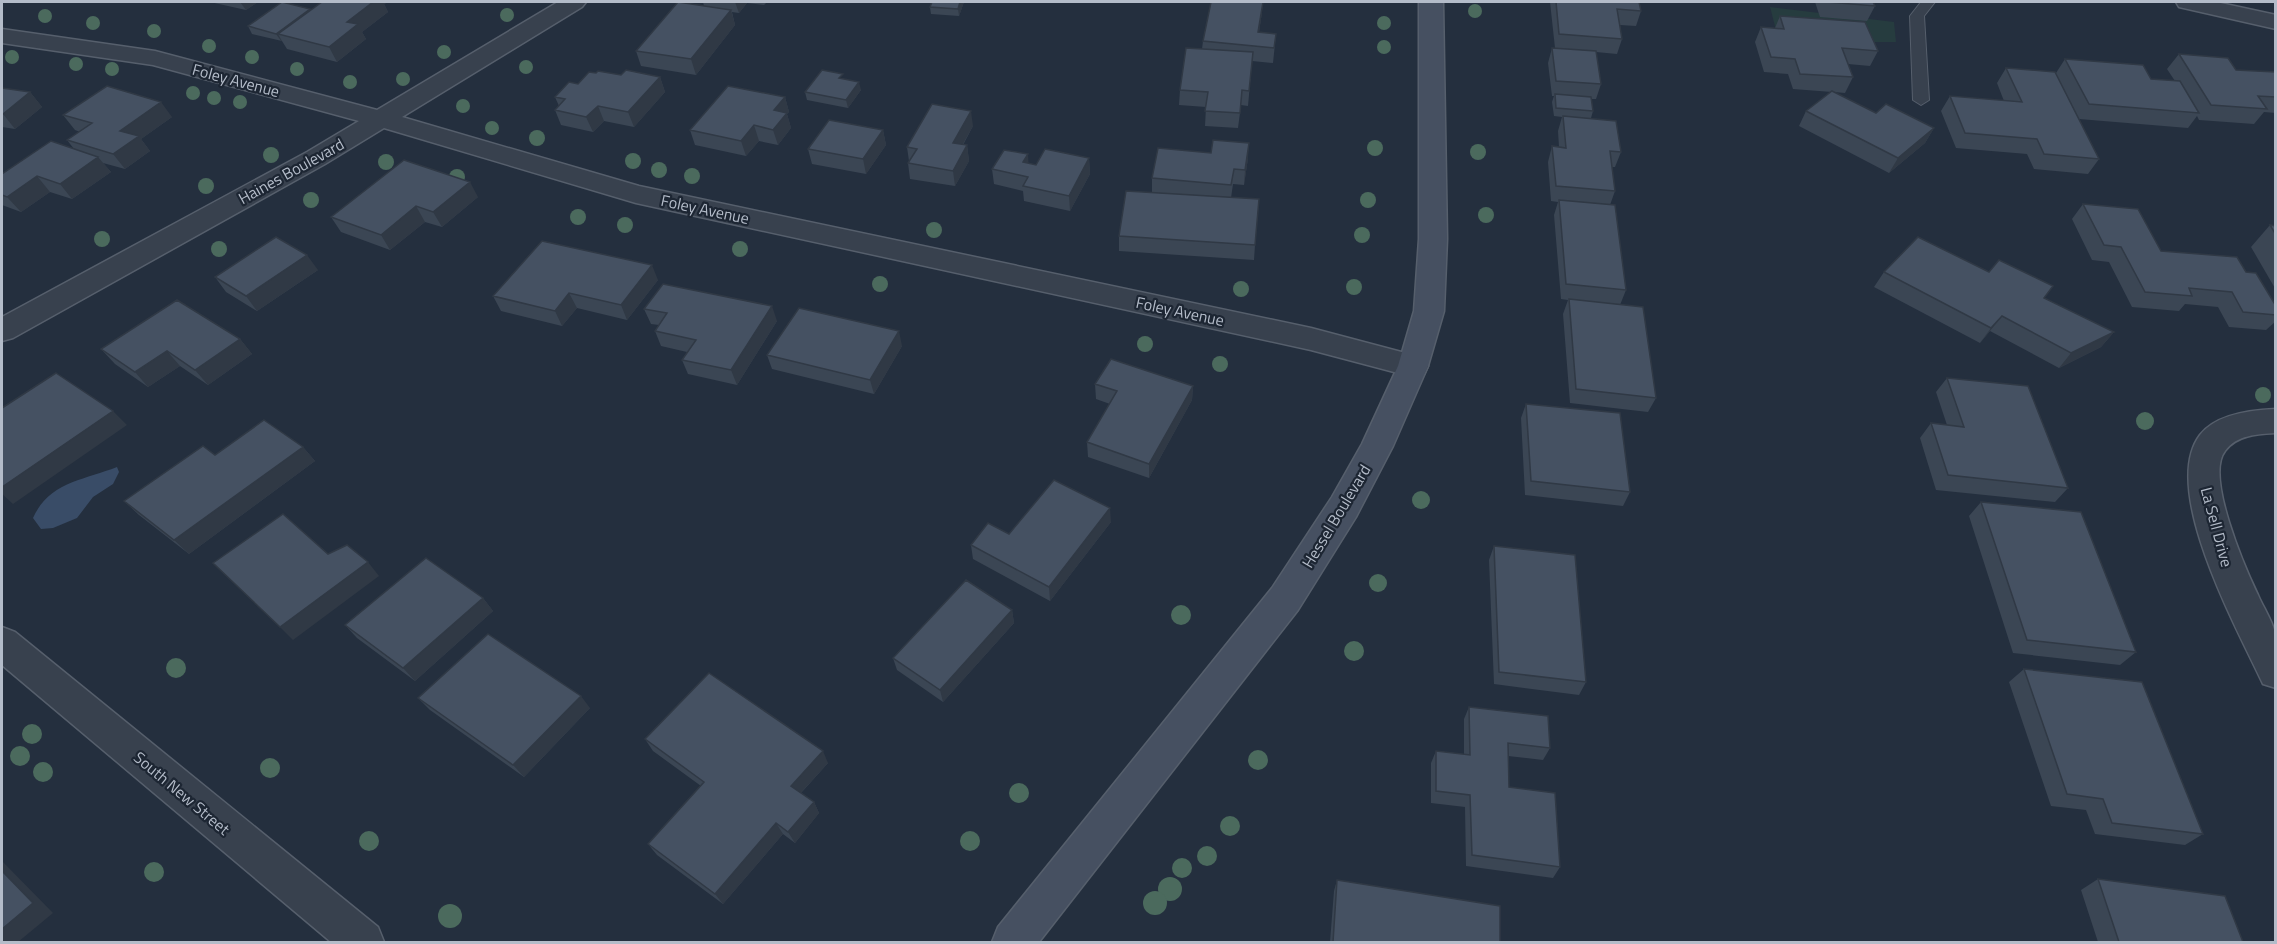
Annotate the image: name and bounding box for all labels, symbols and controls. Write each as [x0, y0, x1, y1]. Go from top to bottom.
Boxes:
street label: Foley Avenue [190, 57, 282, 103]
street label: Haines Boulevard [234, 132, 348, 210]
street label: Foley Avenue [659, 188, 751, 230]
street label: Foley Avenue [1134, 290, 1226, 332]
street label: Hessel Boulevard [1296, 460, 1376, 572]
street label: La Sell Drive [2195, 484, 2239, 570]
street label: South New Street [129, 746, 236, 841]

